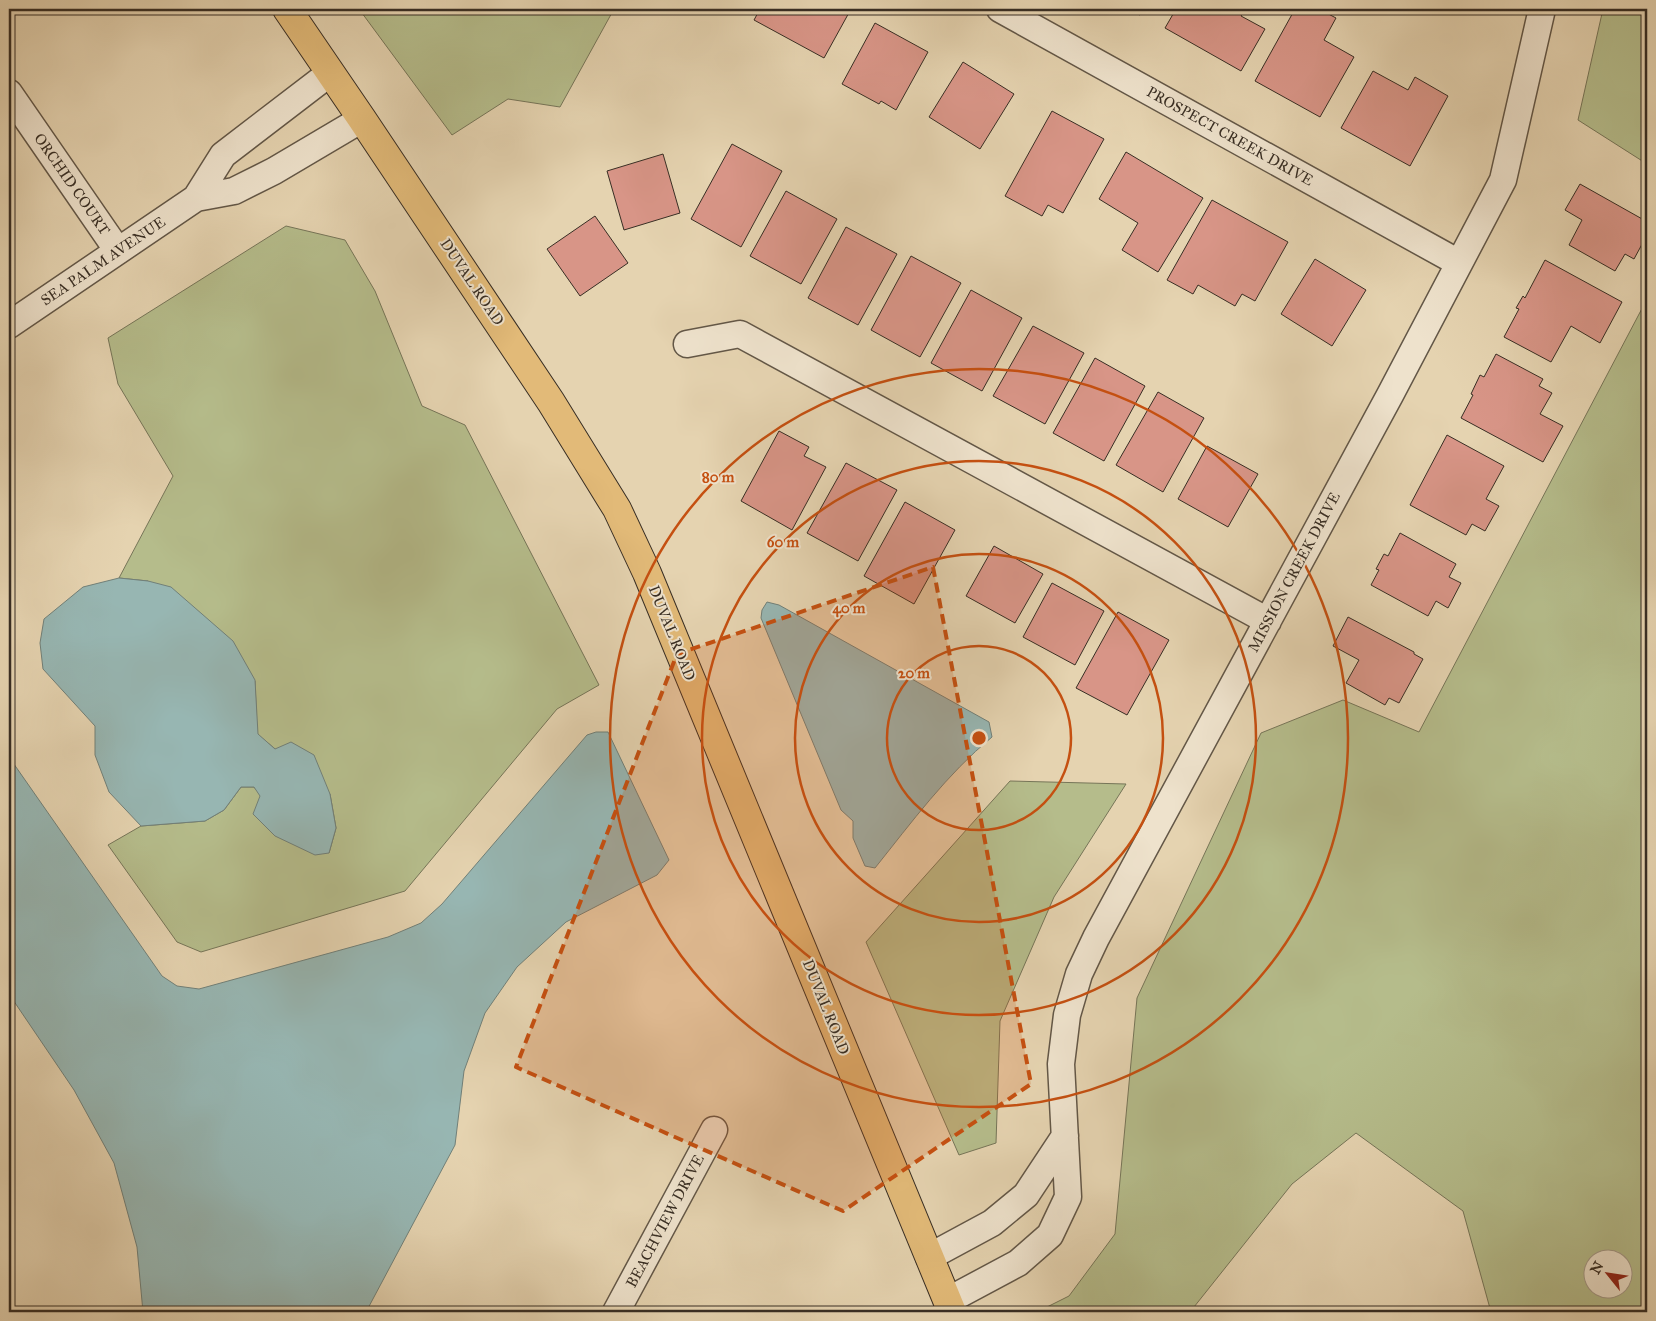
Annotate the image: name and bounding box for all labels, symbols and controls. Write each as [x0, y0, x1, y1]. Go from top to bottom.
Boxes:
street label: PROSPECT CREEK DRIVE [1143, 83, 1317, 190]
street label: ORCHID COURT [30, 130, 114, 238]
street label: SEA PALM AVENUE [37, 213, 169, 309]
street label: DUVAL ROAD [436, 235, 508, 329]
text: 80 m [702, 468, 735, 486]
street label: MISSION CREEK DRIVE [1244, 489, 1344, 655]
text: 60 m [767, 533, 800, 551]
street label: DUVAL ROAD [645, 583, 699, 683]
text: 40 m [833, 599, 866, 618]
text: 20 m [898, 664, 930, 682]
centre of rings [970, 729, 988, 747]
street label: DUVAL ROAD [799, 957, 853, 1057]
street label: BEACHVIEW DRIVE [622, 1151, 708, 1291]
north arrow [1584, 1248, 1634, 1298]
text: N [1587, 1258, 1608, 1277]

